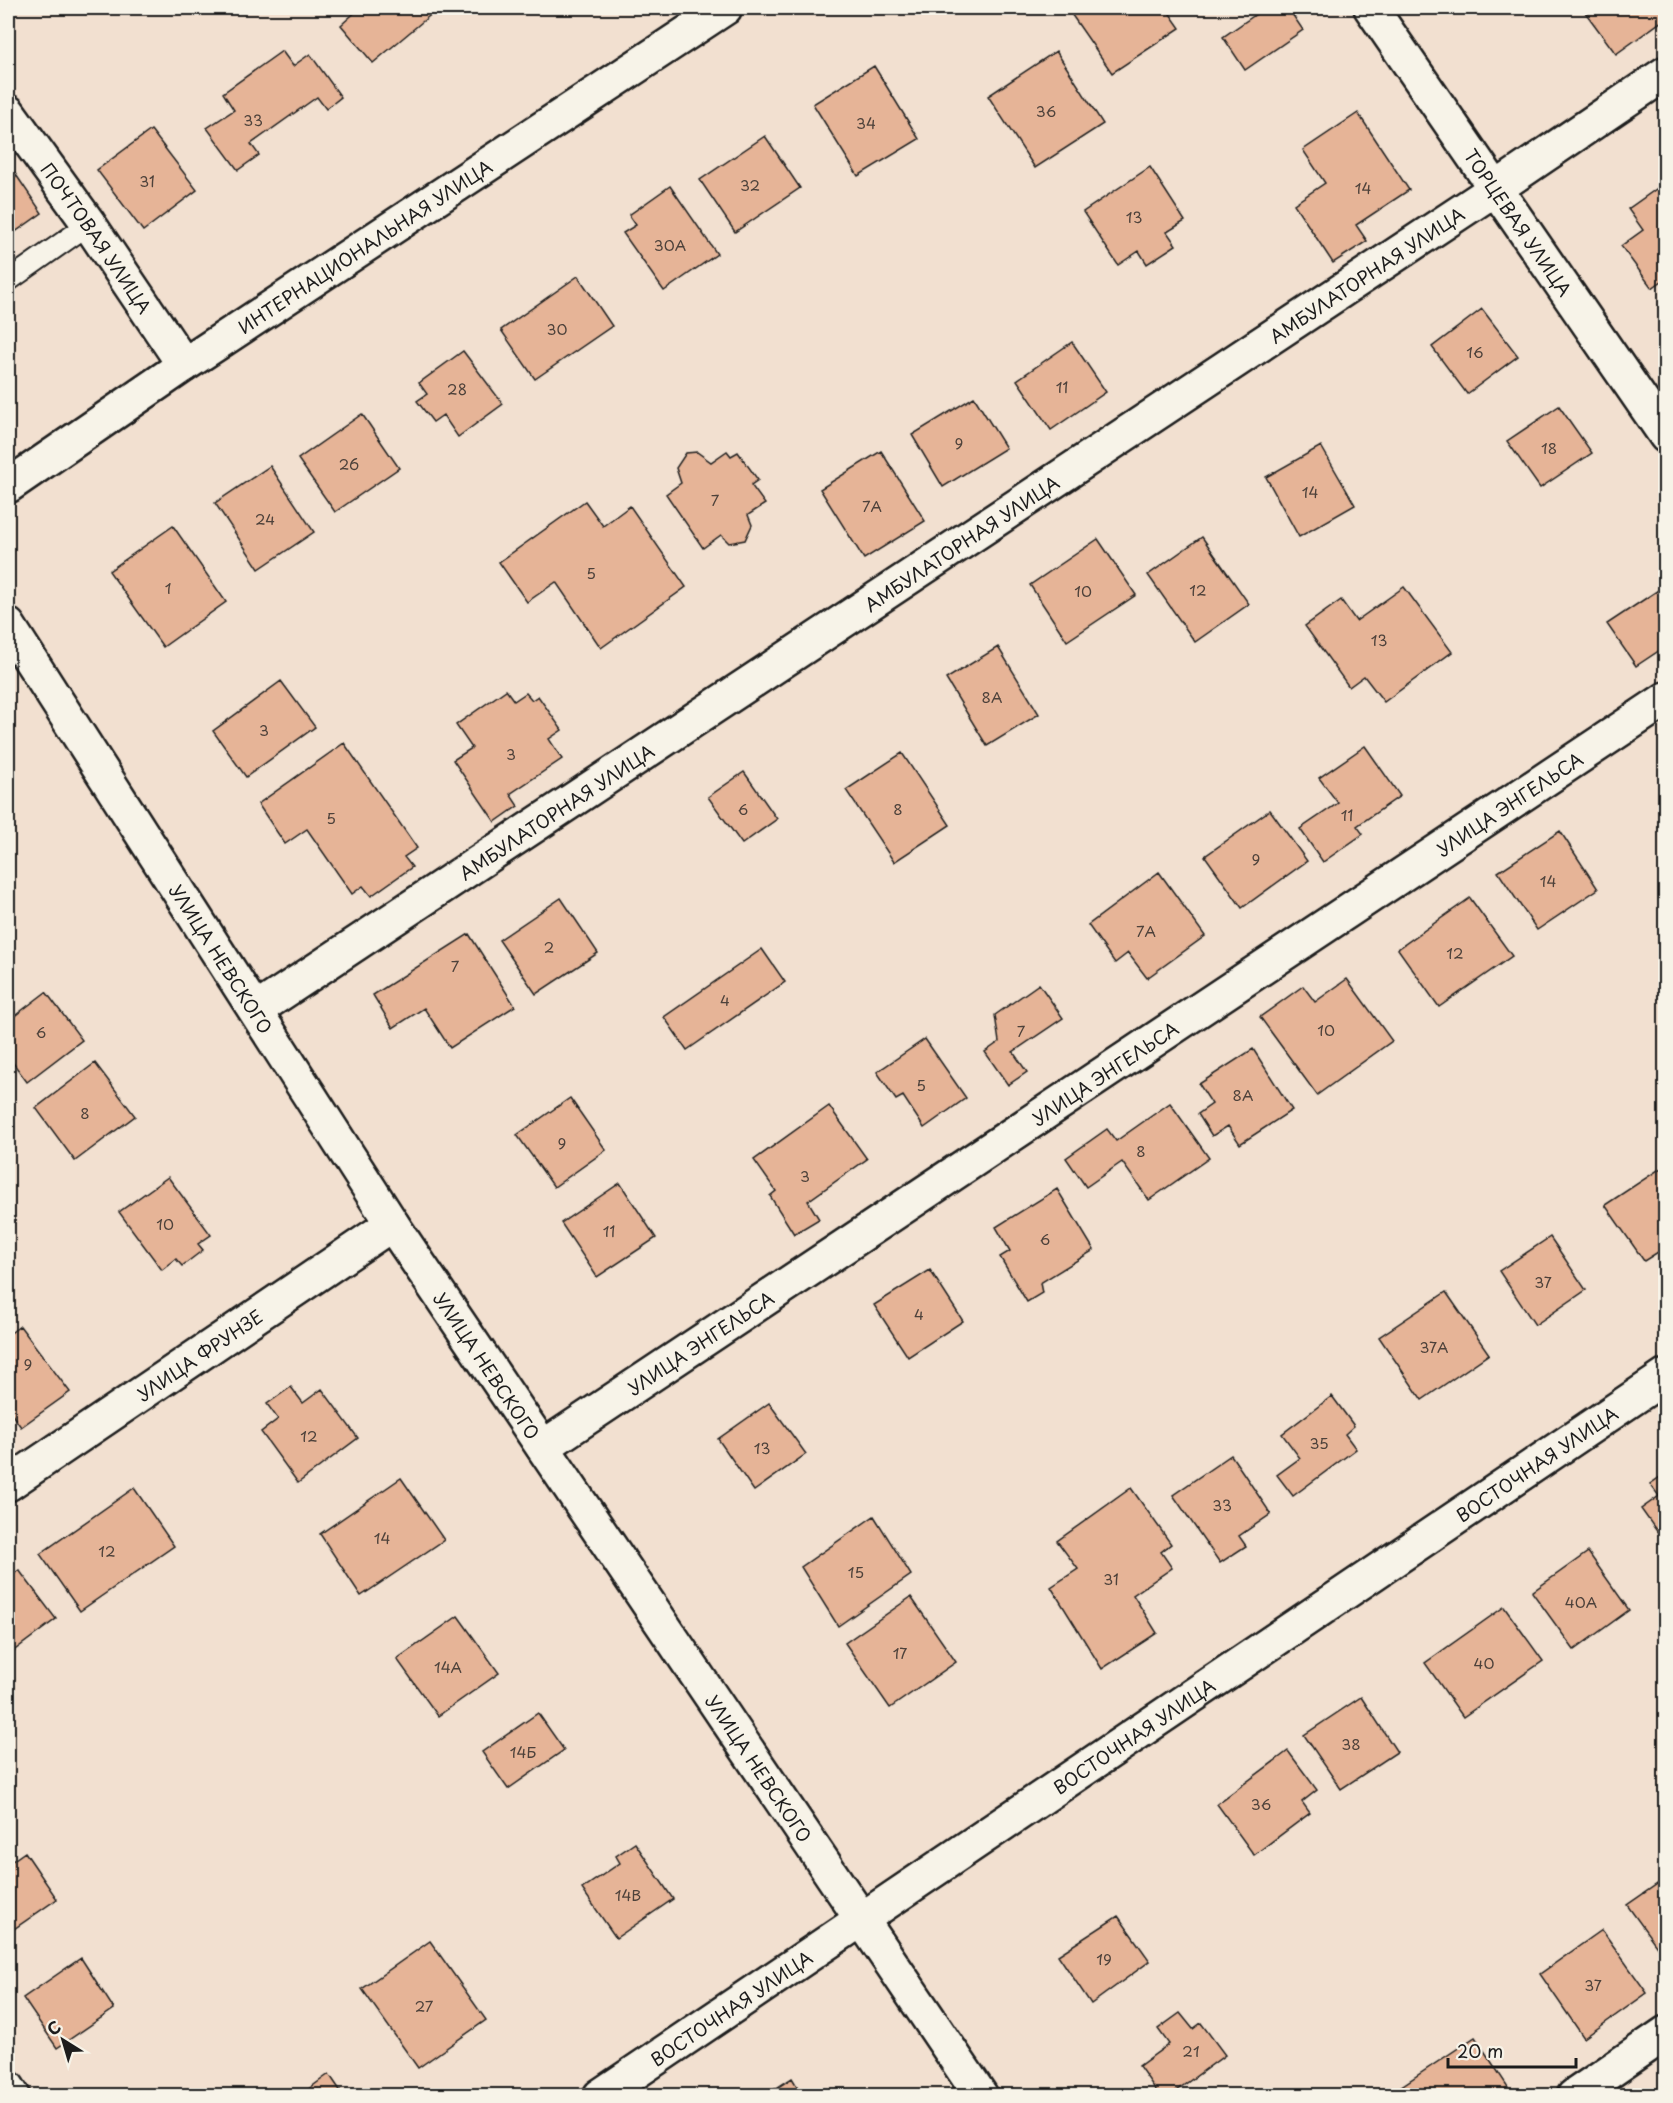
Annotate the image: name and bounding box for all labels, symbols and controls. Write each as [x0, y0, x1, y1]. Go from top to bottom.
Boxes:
house number: 36 [1036, 99, 1056, 122]
house number: 33 [243, 108, 263, 131]
house number: 34 [856, 111, 876, 134]
street label: ТОРЦЕВАЯ УЛИЦА [1458, 143, 1579, 301]
street label: ИНТЕРНАЦИОНАЛЬНАЯ УЛИЦА [232, 152, 497, 340]
street label: ПОЧТОВАЯ УЛИЦА [35, 157, 159, 319]
house number: 31 [139, 169, 155, 192]
house number: 32 [740, 173, 760, 196]
house number: 14 [1355, 176, 1371, 199]
street label: АМБУЛАТОРНАЯ УЛИЦА [1263, 200, 1469, 349]
house number: 13 [1126, 205, 1142, 228]
house number: 30А [654, 233, 686, 256]
house number: 30 [547, 317, 567, 340]
house number: 16 [1466, 340, 1484, 363]
house number: 11 [1056, 375, 1068, 398]
house number: 28 [447, 377, 467, 400]
house number: 9 [955, 431, 963, 454]
house number: 18 [1541, 436, 1557, 459]
house number: 26 [339, 452, 359, 475]
street label: АМБУЛАТОРНАЯ УЛИЦА [858, 468, 1064, 617]
house number: 14 [1302, 480, 1318, 503]
house number: 7 [711, 488, 720, 511]
house number: 7А [862, 494, 882, 517]
house number: 24 [255, 507, 275, 530]
house number: 5 [586, 561, 596, 584]
house number: 1 [165, 576, 171, 599]
house number: 12 [1189, 578, 1207, 601]
house number: 10 [1074, 579, 1092, 602]
house number: 13 [1371, 628, 1387, 651]
house number: 8А [982, 685, 1002, 708]
house number: 3 [259, 718, 269, 741]
street label: АМБУЛАТОРНАЯ УЛИЦА [453, 737, 659, 886]
house number: 3 [506, 742, 516, 765]
street label: УЛИЦА ЭНГЕЛЬСА [1431, 745, 1588, 862]
house number: 6 [738, 797, 748, 820]
house number: 8 [893, 797, 903, 820]
house number: 11 [1341, 803, 1353, 826]
house number: 5 [326, 806, 336, 829]
house number: 9 [1252, 847, 1260, 870]
house number: 14 [1540, 869, 1556, 892]
street label: УЛИЦА НЕВСКОГО [164, 878, 280, 1038]
house number: 7А [1136, 919, 1156, 942]
house number: 2 [544, 935, 554, 958]
house number: 12 [1446, 941, 1464, 964]
house number: 7 [451, 954, 460, 977]
house number: 4 [720, 988, 730, 1011]
street label: УЛИЦА ЭНГЕЛЬСА [1026, 1014, 1184, 1131]
house number: 10 [1317, 1018, 1335, 1041]
house number: 7 [1017, 1019, 1026, 1042]
house number: 6 [36, 1020, 46, 1043]
house number: 5 [916, 1073, 926, 1096]
house number: 8А [1233, 1083, 1253, 1106]
house number: 8 [80, 1101, 90, 1124]
house number: 9 [558, 1131, 566, 1154]
house number: 8 [1136, 1139, 1146, 1162]
house number: 3 [800, 1164, 810, 1187]
house number: 10 [156, 1212, 174, 1235]
house number: 11 [603, 1219, 615, 1242]
house number: 6 [1040, 1227, 1050, 1250]
house number: 37 [1534, 1270, 1552, 1293]
street label: УЛИЦА ЭНГЕЛЬСА [622, 1284, 779, 1401]
street label: УЛИЦА НЕВСКОГО [428, 1286, 547, 1444]
street label: УЛИЦА ФРУНЗЕ [131, 1302, 268, 1407]
house number: 4 [914, 1302, 924, 1325]
house number: 37А [1419, 1335, 1449, 1358]
house number: 9 [24, 1352, 32, 1375]
street label: ВОСТОЧНАЯ УЛИЦА [1450, 1399, 1623, 1528]
house number: 12 [300, 1424, 318, 1447]
house number: 35 [1309, 1431, 1329, 1454]
house number: 13 [754, 1436, 770, 1459]
house number: 33 [1212, 1493, 1232, 1516]
house number: 14 [374, 1526, 390, 1549]
house number: 12 [98, 1539, 116, 1562]
house number: 15 [848, 1560, 864, 1583]
house number: 31 [1103, 1567, 1119, 1590]
house number: 40А [1565, 1590, 1597, 1613]
house number: 17 [893, 1641, 907, 1664]
house number: 40 [1474, 1651, 1494, 1674]
house number: 14А [434, 1655, 462, 1678]
street label: ВОСТОЧНАЯ УЛИЦА [1047, 1671, 1220, 1800]
street label: УЛИЦА НЕВСКОГО [700, 1689, 819, 1847]
house number: 38 [1341, 1732, 1361, 1755]
house number: 14Б [510, 1740, 536, 1763]
house number: 36 [1251, 1792, 1271, 1815]
house number: 14В [615, 1883, 641, 1906]
street label: ВОСТОЧНАЯ УЛИЦА [645, 1943, 817, 2072]
house number: 19 [1096, 1947, 1112, 1970]
house number: 37 [1584, 1973, 1602, 1996]
house number: 27 [415, 1994, 434, 2017]
north arrow [33, 2010, 93, 2070]
text: С [41, 2014, 65, 2040]
scale bar [1448, 2031, 1576, 2069]
text: 20 m [1457, 2037, 1503, 2064]
house number: 21 [1182, 2039, 1200, 2062]

